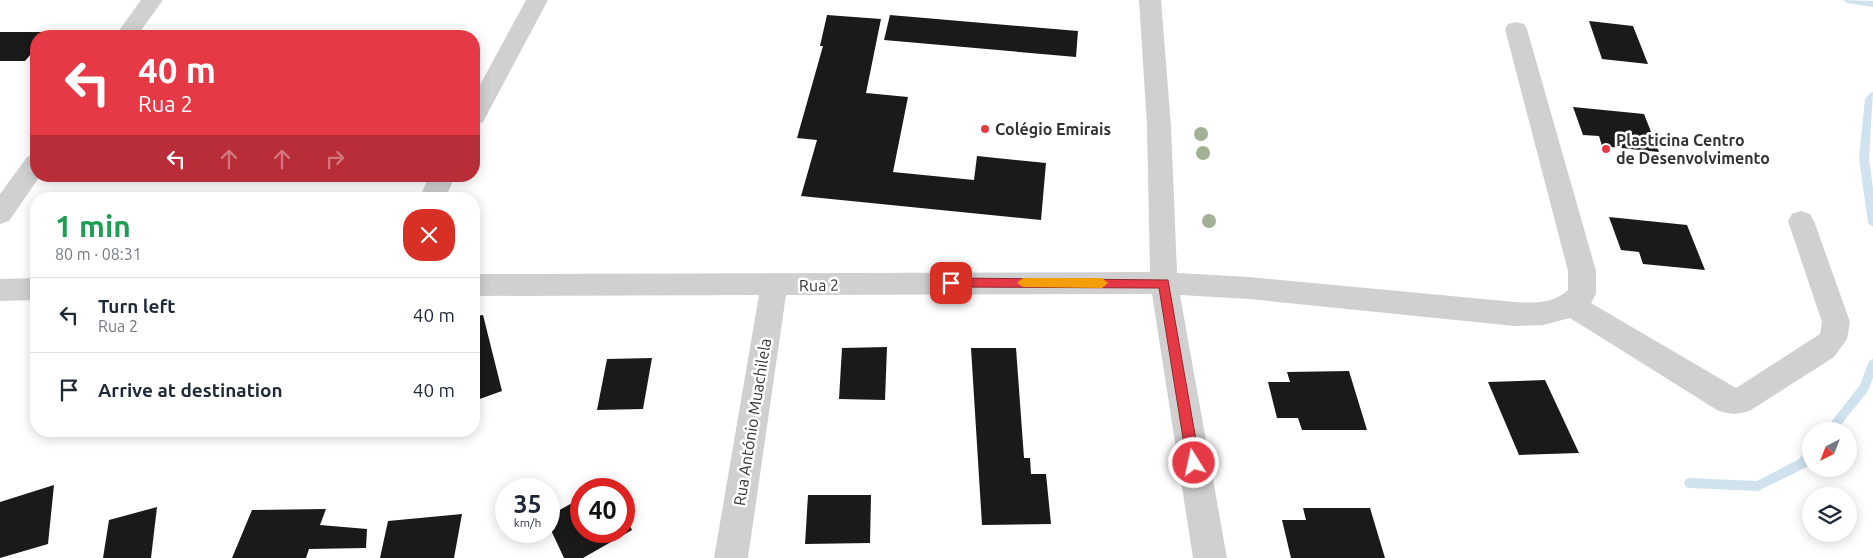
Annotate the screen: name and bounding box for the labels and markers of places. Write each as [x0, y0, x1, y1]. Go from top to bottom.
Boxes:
place label: Colégio Emirais [995, 120, 1111, 138]
marker: Colégio Emirais [979, 123, 991, 135]
place label: Plasticina Centro de Desenvolvimento [1616, 131, 1770, 167]
marker: Plasticina Centro de Desenvolvimento [1600, 143, 1612, 155]
pin [930, 262, 972, 304]

